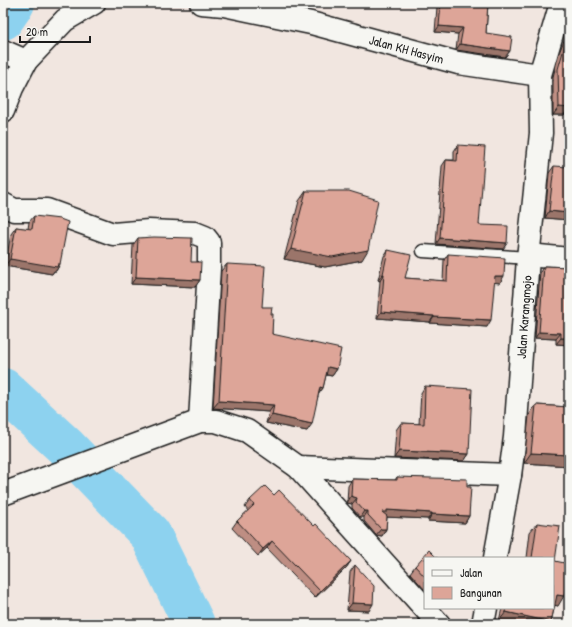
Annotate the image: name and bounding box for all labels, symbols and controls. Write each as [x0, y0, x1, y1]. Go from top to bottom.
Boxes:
scale bar [20, 18, 90, 44]
text: 20 m [26, 23, 48, 40]
street label: Jalan KH Hasyim [367, 30, 446, 68]
street label: Jalan Karangmojo [512, 275, 536, 359]
legend [424, 557, 554, 609]
text: Jalan [460, 564, 482, 581]
text: Bangunan [460, 584, 502, 601]

